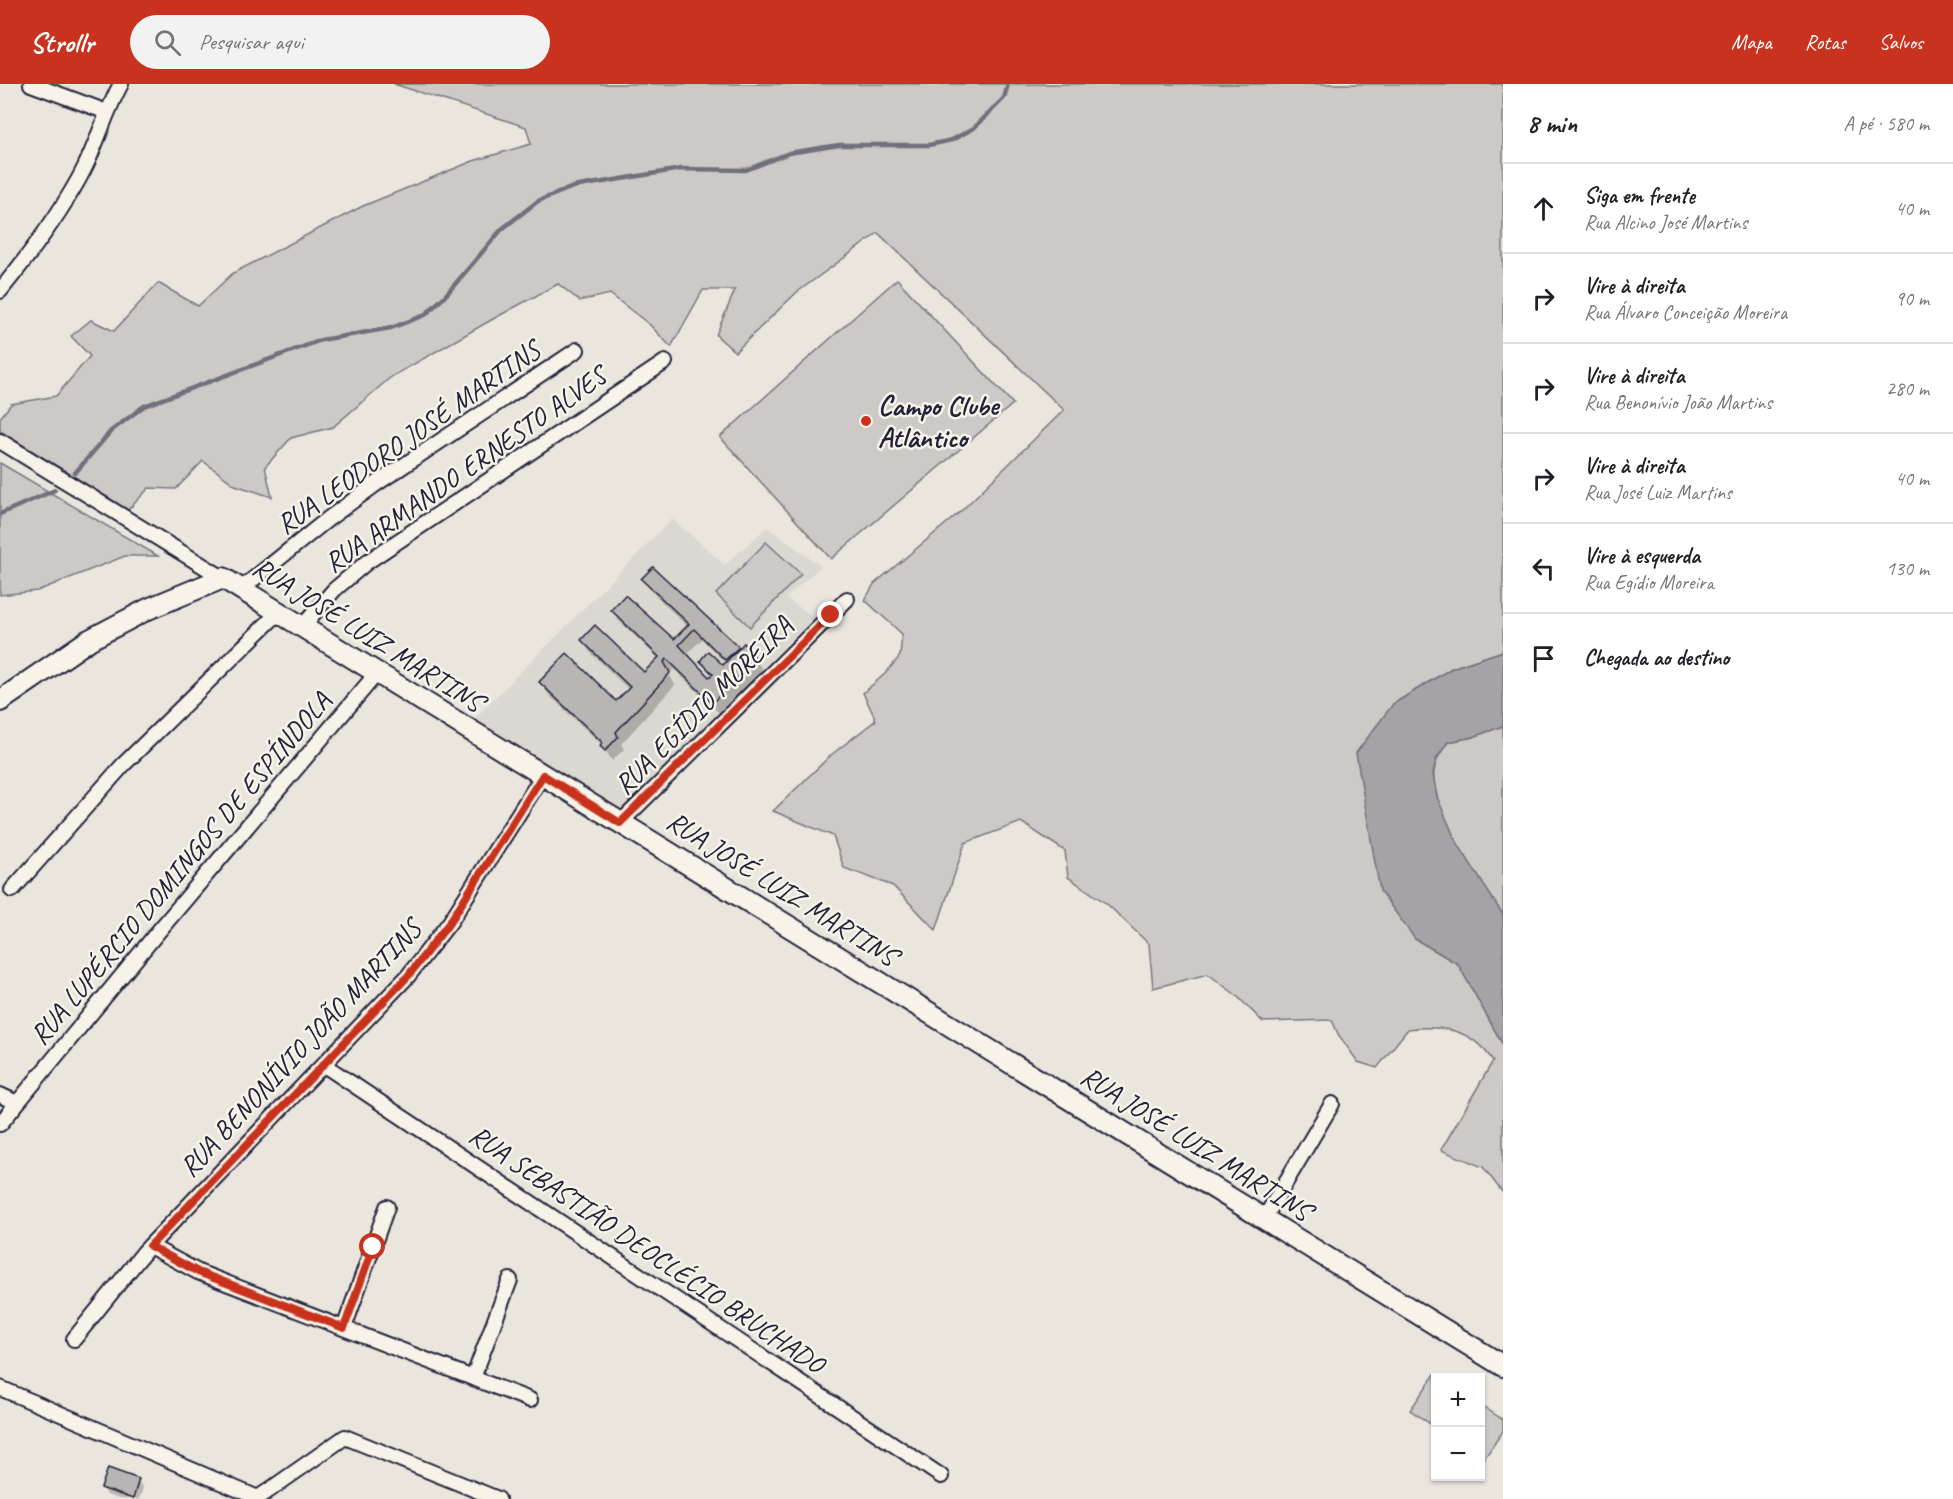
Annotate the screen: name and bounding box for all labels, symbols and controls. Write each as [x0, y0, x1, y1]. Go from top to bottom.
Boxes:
search box [130, 15, 550, 69]
text: Strollr [30, 25, 94, 60]
icon: search [151, 26, 184, 59]
text: Pesquisar aqui [199, 28, 304, 56]
text: Mapa [1731, 29, 1772, 55]
text: Rotas [1805, 29, 1846, 55]
text: Salvos [1879, 29, 1923, 55]
text: 8 min [1527, 107, 1577, 140]
text: A pé · 580 m [1844, 111, 1929, 136]
text: Siga em frente [1584, 182, 1695, 210]
icon: ahead [1527, 192, 1560, 225]
text: 40 m [1895, 196, 1929, 221]
text: Rua Alcino José Martins [1584, 210, 1747, 235]
text: Vire à direita [1584, 272, 1684, 300]
icon: right [1527, 282, 1560, 315]
text: 90 m [1895, 286, 1929, 311]
text: Rua Álvaro Conceição Moreira [1584, 300, 1787, 325]
street label: RUA LEODORO JOSÉ MARTINS [269, 331, 550, 541]
street label: RUA ARMANDO ERNESTO ALVES [317, 356, 617, 580]
text: Vire à direita [1584, 362, 1684, 390]
icon: right [1527, 372, 1560, 405]
text: 280 m [1886, 376, 1929, 401]
place label: Campo Clube Atlântico [878, 388, 1001, 455]
text: Rua Benonívio João Martins [1584, 390, 1772, 415]
marker: Campo Clube Atlântico [859, 414, 873, 428]
text: Vire à direita [1584, 452, 1684, 480]
icon: right [1527, 462, 1560, 495]
text: 40 m [1895, 466, 1929, 491]
text: Rua José Luiz Martins [1584, 480, 1732, 505]
text: Vire à esquerda [1584, 542, 1700, 570]
street label: RUA JOSÉ LUIZ MARTINS [246, 549, 494, 722]
icon: left [1527, 552, 1560, 585]
text: 130 m [1886, 556, 1929, 581]
text: Rua Egídio Moreira [1584, 570, 1714, 595]
route end [817, 601, 843, 627]
street label: RUA EGÍDIO MOREIRA [606, 608, 800, 802]
icon: arrive [1527, 642, 1560, 675]
text: Chegada ao destino [1584, 644, 1729, 672]
street label: RUA LUPÉRCIO DOMINGOS DE ESPÍNDOLA [22, 684, 339, 1052]
street label: RUA JOSÉ LUIZ MARTINS [660, 803, 908, 976]
street label: RUA BENONÍVIO JOÃO MARTINS [172, 910, 431, 1184]
street label: RUA JOSÉ LUIZ MARTINS [1074, 1058, 1322, 1231]
street label: RUA SEBASTIÃO DEOCLÉCIO BRUCHADO [463, 1117, 834, 1383]
route start [359, 1233, 385, 1259]
map controls [1431, 1373, 1485, 1481]
button: + [1431, 1373, 1485, 1427]
button: − [1431, 1427, 1485, 1481]

